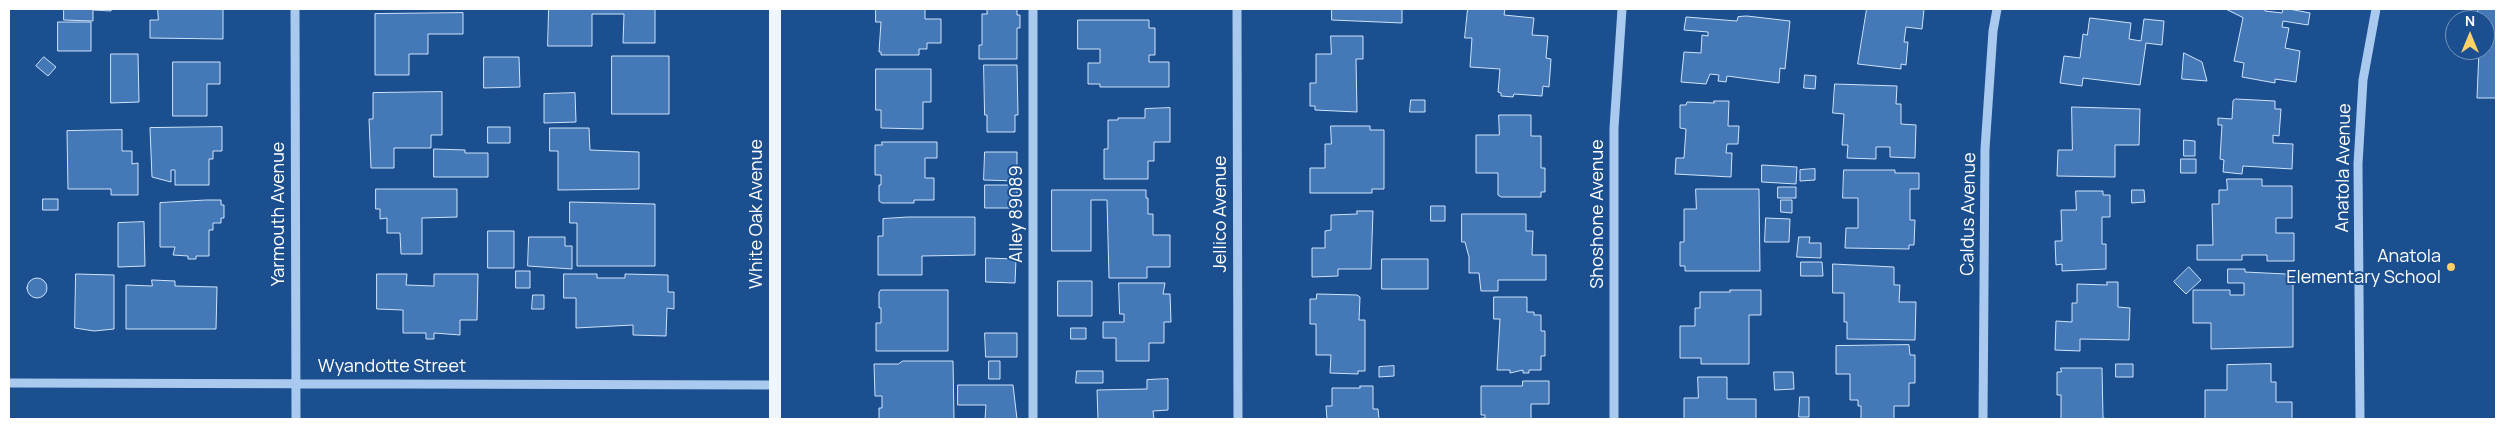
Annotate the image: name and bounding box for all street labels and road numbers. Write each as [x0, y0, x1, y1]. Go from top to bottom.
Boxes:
street label: Anatola Avenue [2332, 103, 2356, 233]
street label: White Oak Avenue [746, 139, 768, 289]
street label: Shoshone Avenue [1587, 139, 1609, 289]
street label: Yarmouth Avenue [268, 142, 290, 286]
street label: Caldus Avenue [1957, 152, 1981, 276]
street label: Jellico Avenue [1210, 155, 1232, 273]
street label: Alley 89089 [1006, 165, 1028, 263]
street label: Wyandotte Street [318, 356, 466, 378]

